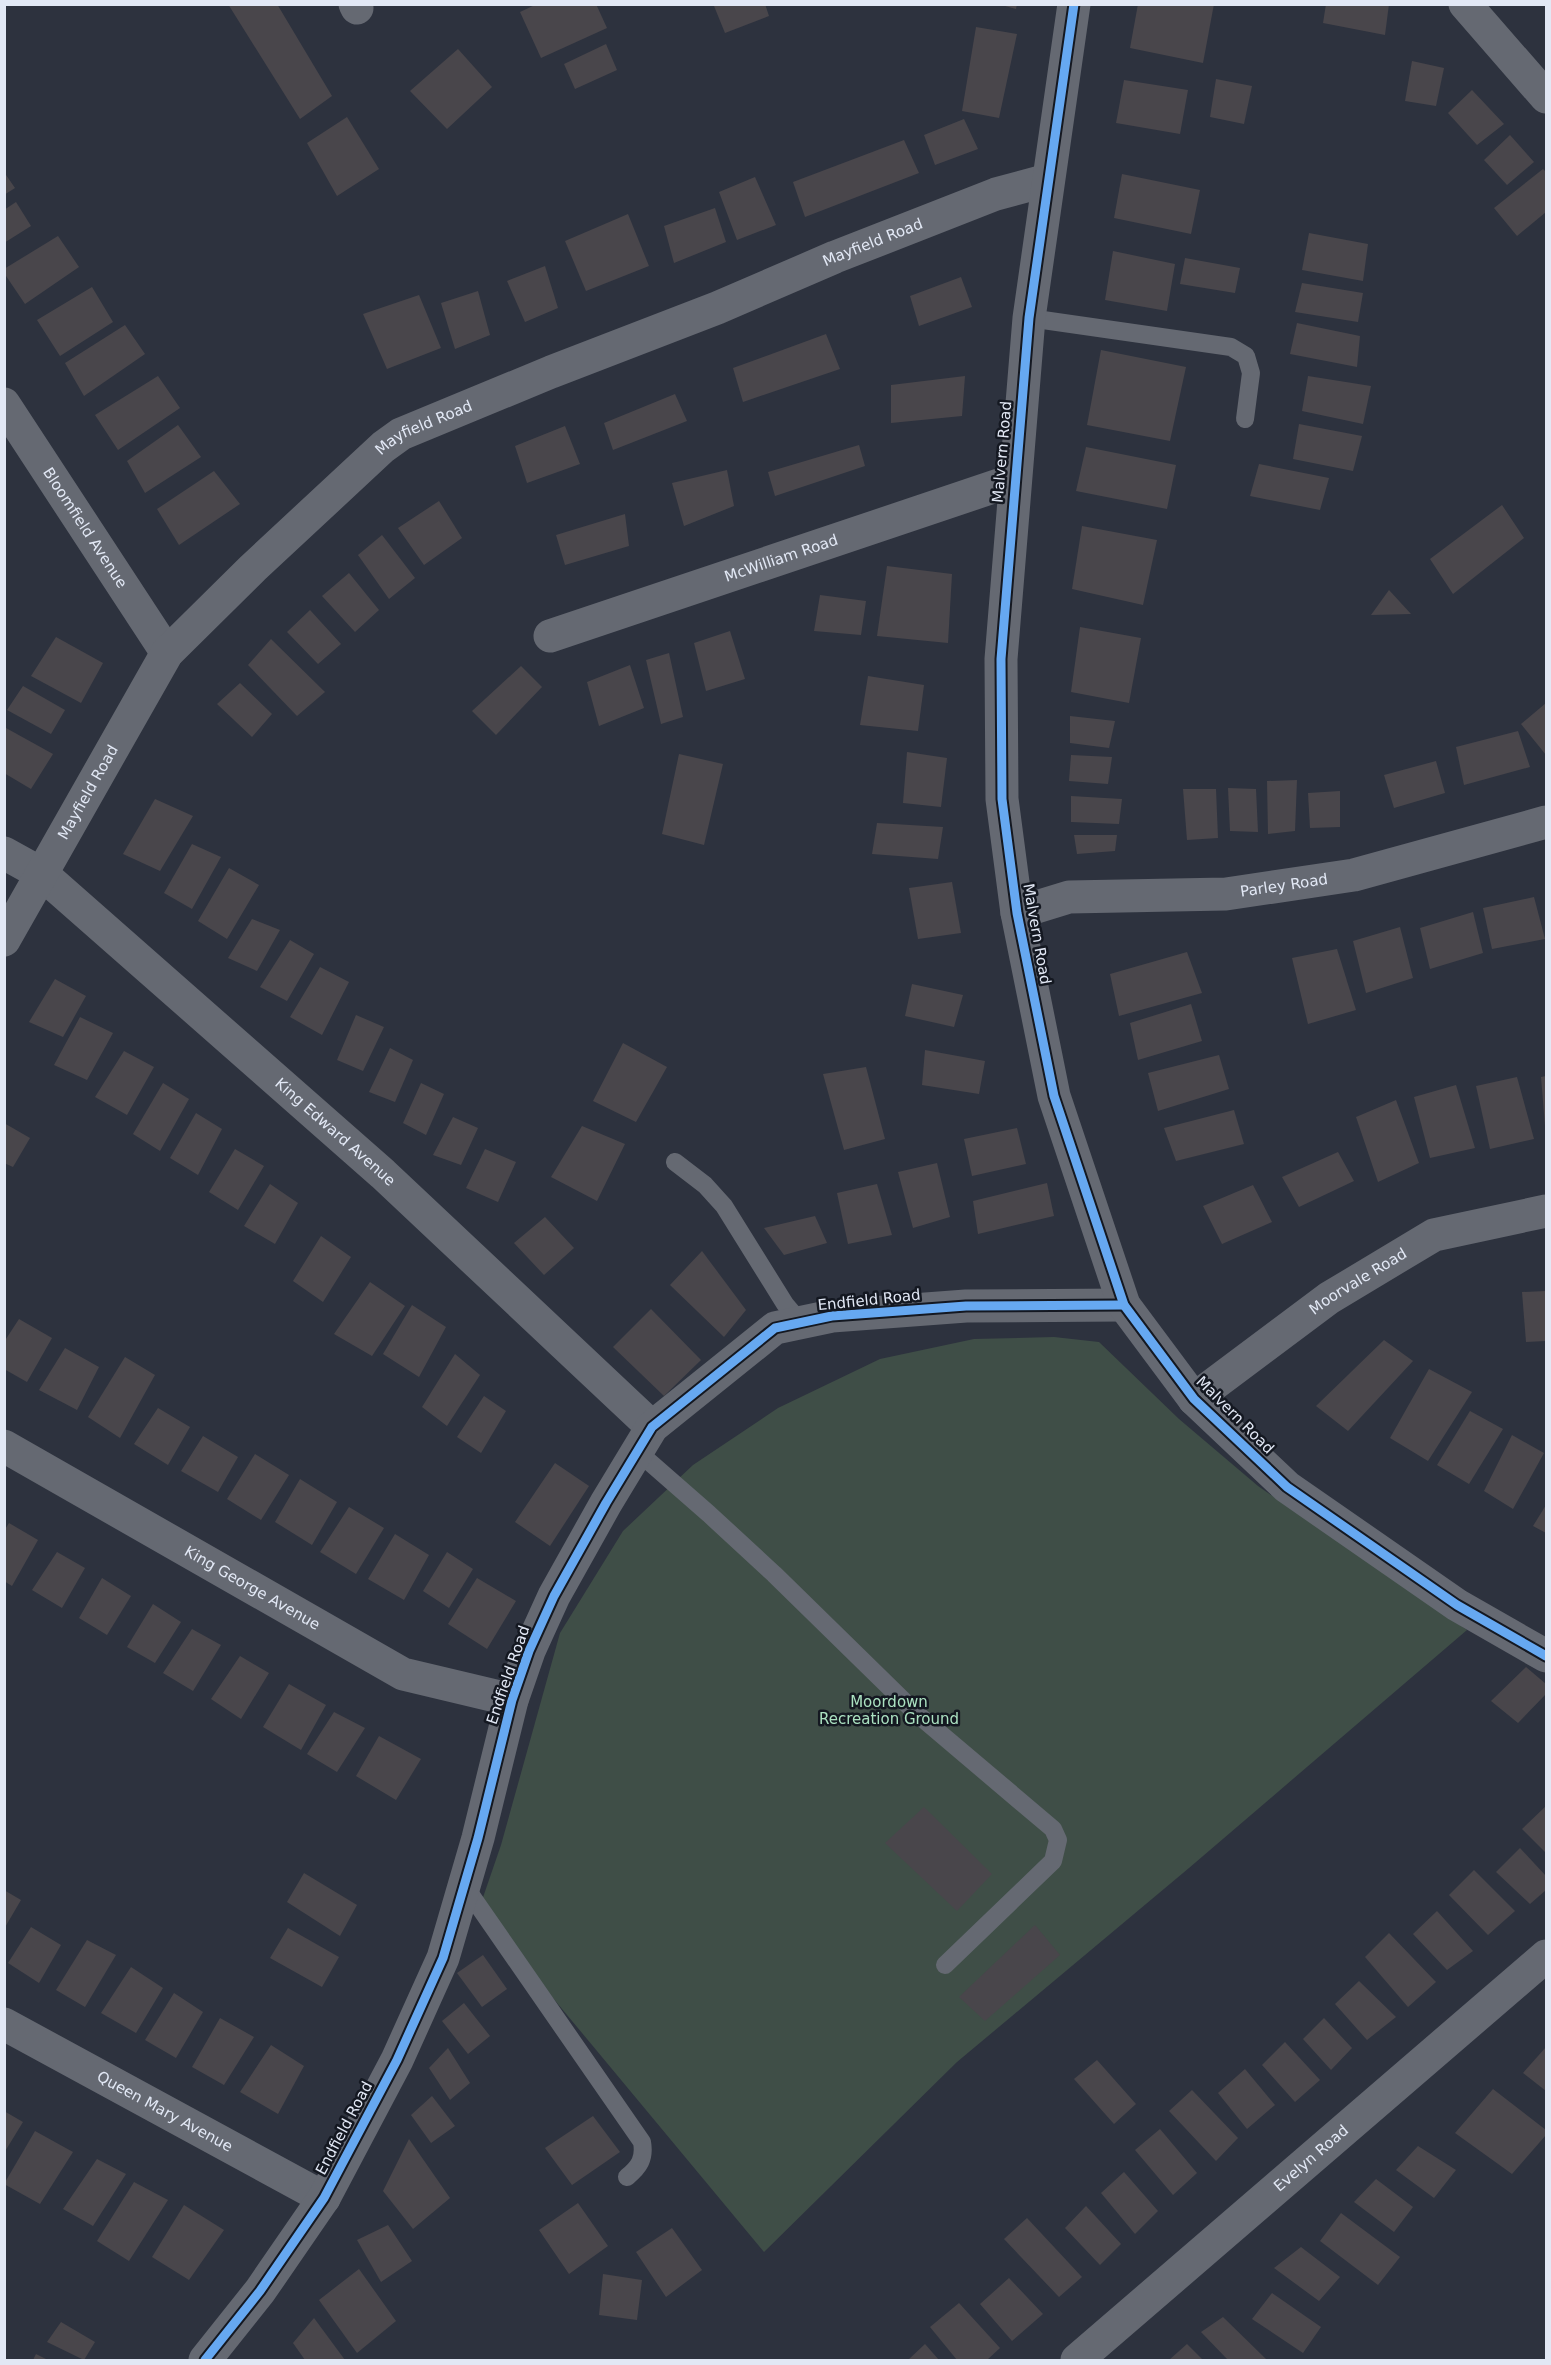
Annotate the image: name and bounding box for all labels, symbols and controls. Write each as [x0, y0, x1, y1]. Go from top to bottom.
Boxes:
street label: Mayfield Road [820, 215, 925, 270]
street label: Mayfield Road [371, 397, 475, 459]
street label: Malvern Road [989, 400, 1015, 504]
street label: Bloomfield Avenue [39, 464, 131, 592]
street label: McWilliam Road [722, 531, 840, 586]
street label: Mayfield Road [54, 742, 122, 843]
street label: Parley Road [1239, 870, 1329, 901]
street label: Malvern Road [1019, 882, 1055, 986]
street label: King Edward Avenue [271, 1074, 399, 1190]
street label: Moorvale Road [1306, 1244, 1410, 1319]
street label: Endfield Road [817, 1286, 921, 1314]
street label: Malvern Road [1192, 1372, 1278, 1458]
street label: King George Avenue [181, 1542, 323, 1634]
street label: Endfield Road [483, 1623, 533, 1727]
park label: Moordown Recreation Ground [819, 1693, 959, 1728]
street label: Queen Mary Avenue [94, 2067, 236, 2156]
street label: Endfield Road [312, 2078, 376, 2178]
street label: Evelyn Road [1270, 2121, 1352, 2195]

